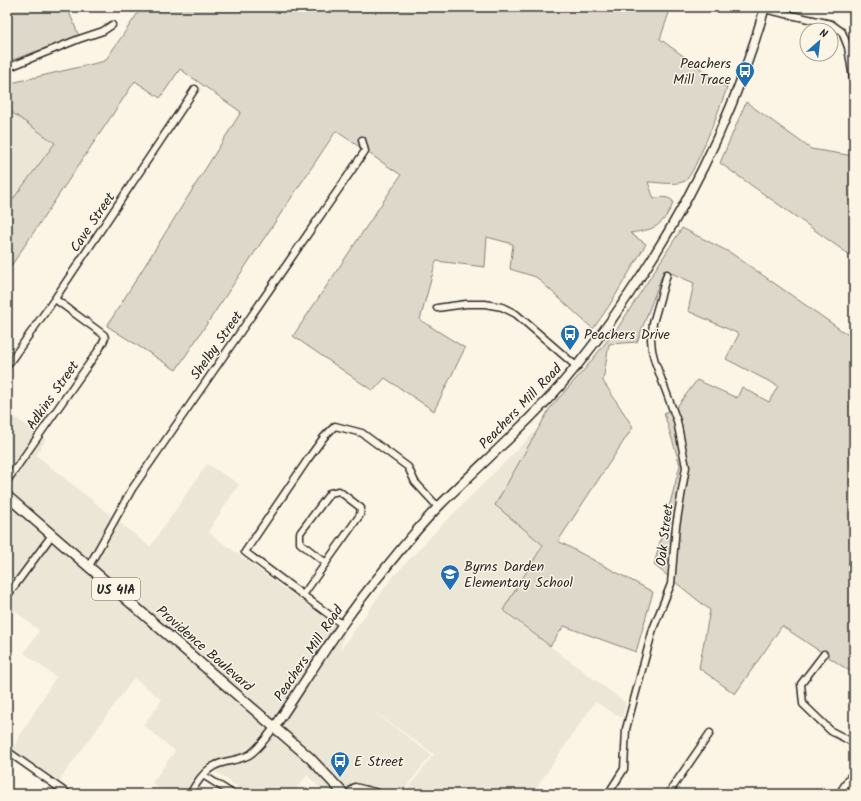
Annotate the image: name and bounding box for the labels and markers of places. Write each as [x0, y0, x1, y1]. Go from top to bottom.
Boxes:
place label: Peachers Mill Trace [673, 53, 732, 91]
bus stop icon: Peachers Mill Trace [734, 60, 756, 88]
bus stop icon: Peachers Drive [559, 323, 581, 351]
place label: Peachers Drive [584, 324, 671, 346]
place label: Byrns Darden Elementary School [464, 556, 573, 594]
school or university icon: Byrns Darden Elementary School [439, 563, 461, 591]
bus stop icon: E Street [329, 750, 351, 778]
place label: E Street [354, 751, 404, 773]

